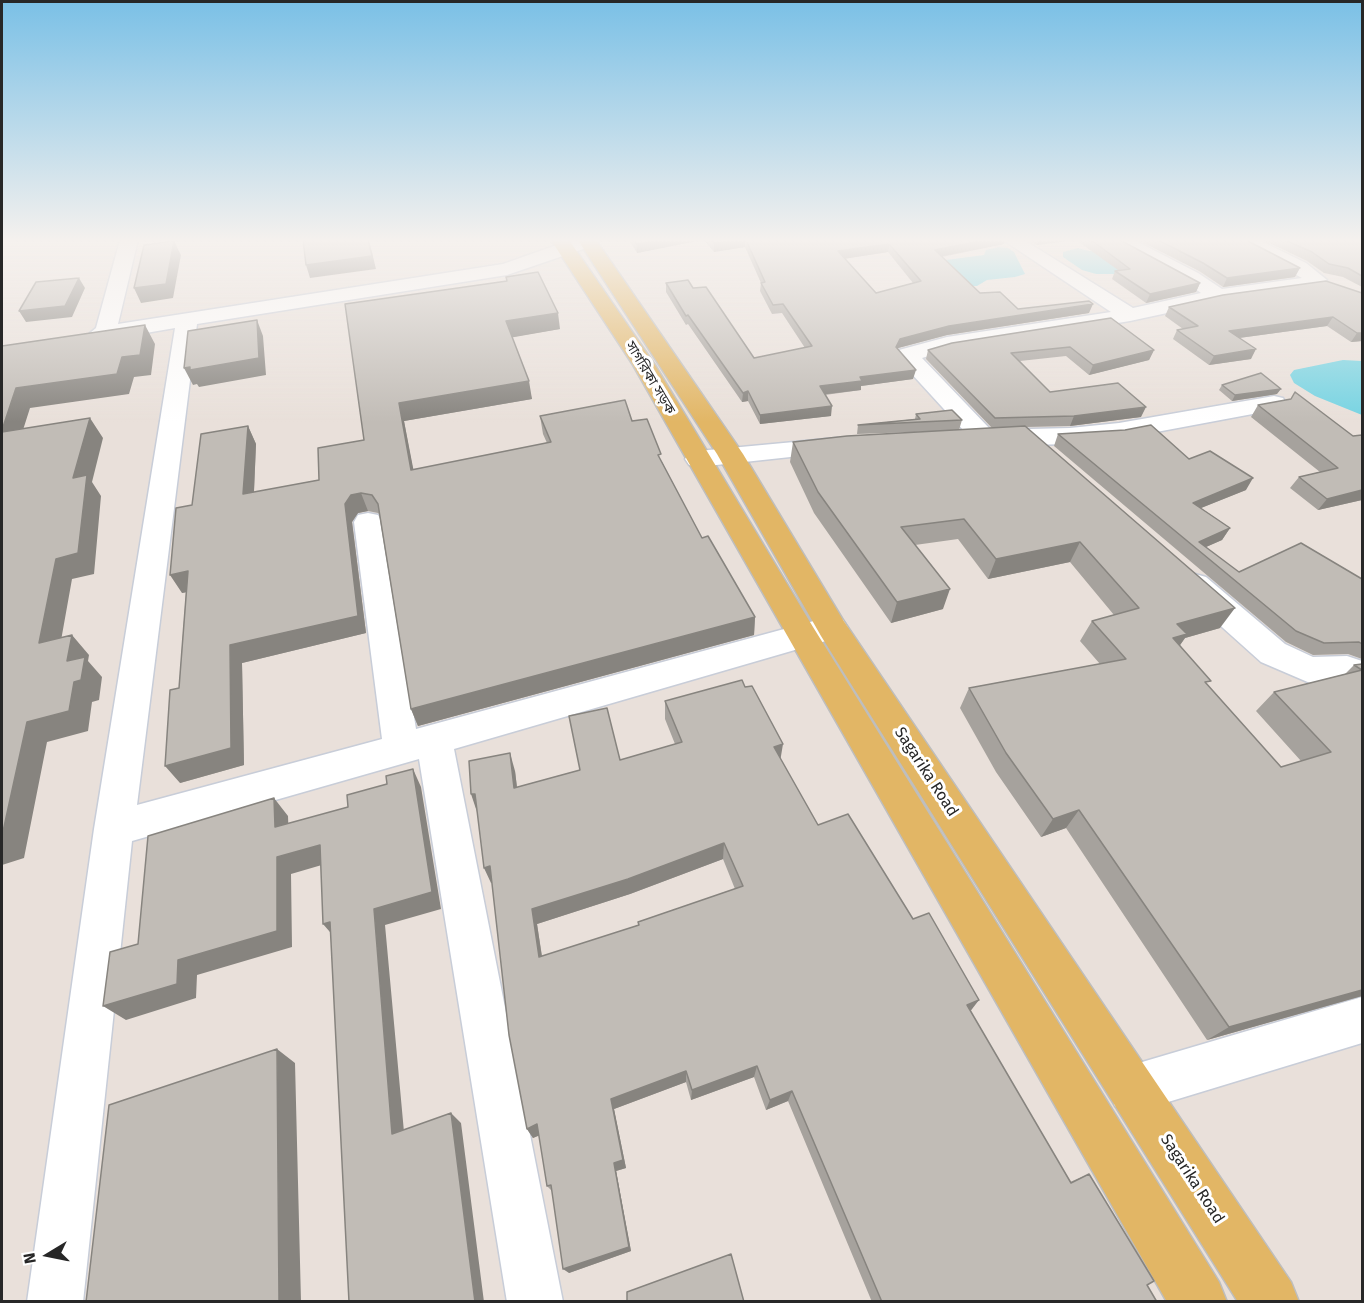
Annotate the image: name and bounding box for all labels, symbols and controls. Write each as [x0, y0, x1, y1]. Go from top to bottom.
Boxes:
street label: সাগরিকা সড়ক [622, 338, 678, 418]
street label: Sagarika Road [890, 724, 962, 820]
street label: Sagarika Road [1156, 1131, 1228, 1227]
north arrow [18, 1225, 78, 1285]
text: N [20, 1251, 40, 1265]

